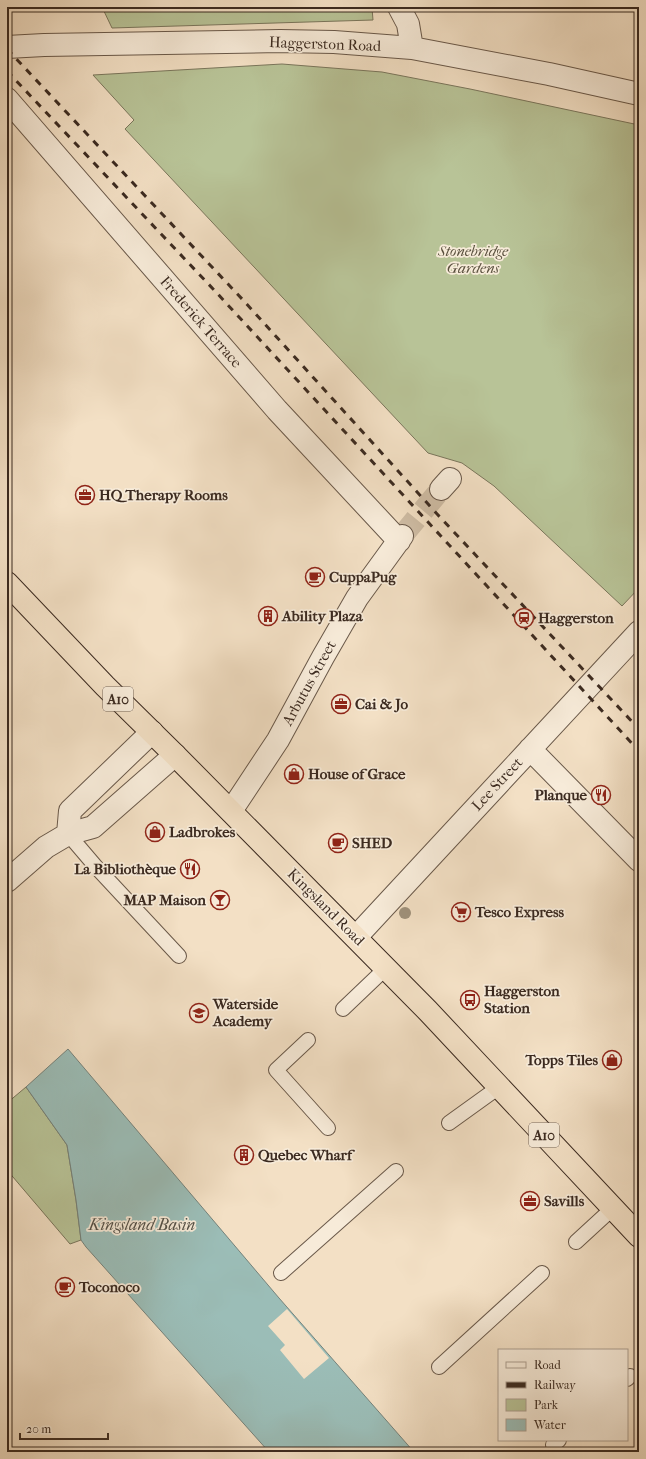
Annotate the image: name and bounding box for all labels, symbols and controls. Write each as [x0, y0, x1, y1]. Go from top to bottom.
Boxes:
street label: Haggerston Road [269, 33, 382, 55]
park label: Stonebridge Gardens [437, 242, 509, 277]
street label: Frederick Terrace [156, 272, 246, 372]
office icon: HQ Therapy Rooms [74, 484, 96, 506]
place label: HQ Therapy Rooms [99, 486, 228, 504]
cafe icon: CuppaPug [304, 566, 326, 588]
place label: CuppaPug [329, 568, 397, 586]
building icon: Ability Plaza [257, 605, 279, 627]
place label: Ability Plaza [281, 607, 364, 625]
station icon: Haggerston [513, 607, 535, 629]
place label: Haggerston [538, 609, 614, 627]
street label: Arbutus Street [278, 637, 340, 730]
road number: A10 [103, 687, 133, 711]
office icon: Cai & Jo [330, 693, 352, 715]
place label: Cai & Jo [355, 695, 409, 713]
street label: Lee Street [468, 753, 527, 815]
shop icon: House of Grace [283, 763, 305, 785]
place label: House of Grace [308, 765, 406, 783]
restaurant icon: Planque [590, 784, 612, 806]
place label: Planque [535, 786, 588, 804]
shop icon: Ladbrokes [144, 821, 166, 843]
place label: Ladbrokes [169, 823, 236, 841]
cafe icon: SHED [327, 832, 349, 854]
place label: SHED [352, 834, 393, 852]
restaurant icon: La Bibliothèque [179, 858, 201, 880]
place label: La Bibliothèque [74, 860, 177, 878]
street label: Kingsland Road [284, 865, 369, 950]
bar icon: MAP Maison [209, 889, 231, 911]
place label: MAP Maison [122, 891, 206, 909]
supermarket icon: Tesco Express [450, 901, 472, 923]
place label: Tesco Express [474, 903, 565, 921]
place label: Haggerston Station [484, 982, 560, 1017]
bus stop icon: Haggerston Station [459, 989, 481, 1011]
place label: Waterside Academy [212, 995, 279, 1030]
school or university icon: Waterside Academy [188, 1002, 210, 1024]
shop icon: Topps Tiles [601, 1049, 623, 1071]
place label: Topps Tiles [524, 1051, 598, 1069]
road number: A10 [529, 1123, 559, 1147]
building icon: Quebec Wharf [233, 1144, 255, 1166]
place label: Quebec Wharf [258, 1146, 356, 1164]
office icon: Savills [519, 1190, 541, 1212]
place label: Savills [544, 1192, 585, 1210]
water label: Kingsland Basin [88, 1215, 195, 1234]
cafe icon: Toconoco [54, 1276, 76, 1298]
place label: Toconoco [78, 1278, 140, 1296]
legend [498, 1349, 628, 1441]
text: Road [534, 1358, 561, 1372]
text: Railway [534, 1378, 576, 1392]
text: Park [534, 1398, 559, 1412]
scale bar [20, 1415, 108, 1441]
text: Water [533, 1418, 567, 1432]
text: 20 m [26, 1422, 51, 1436]

